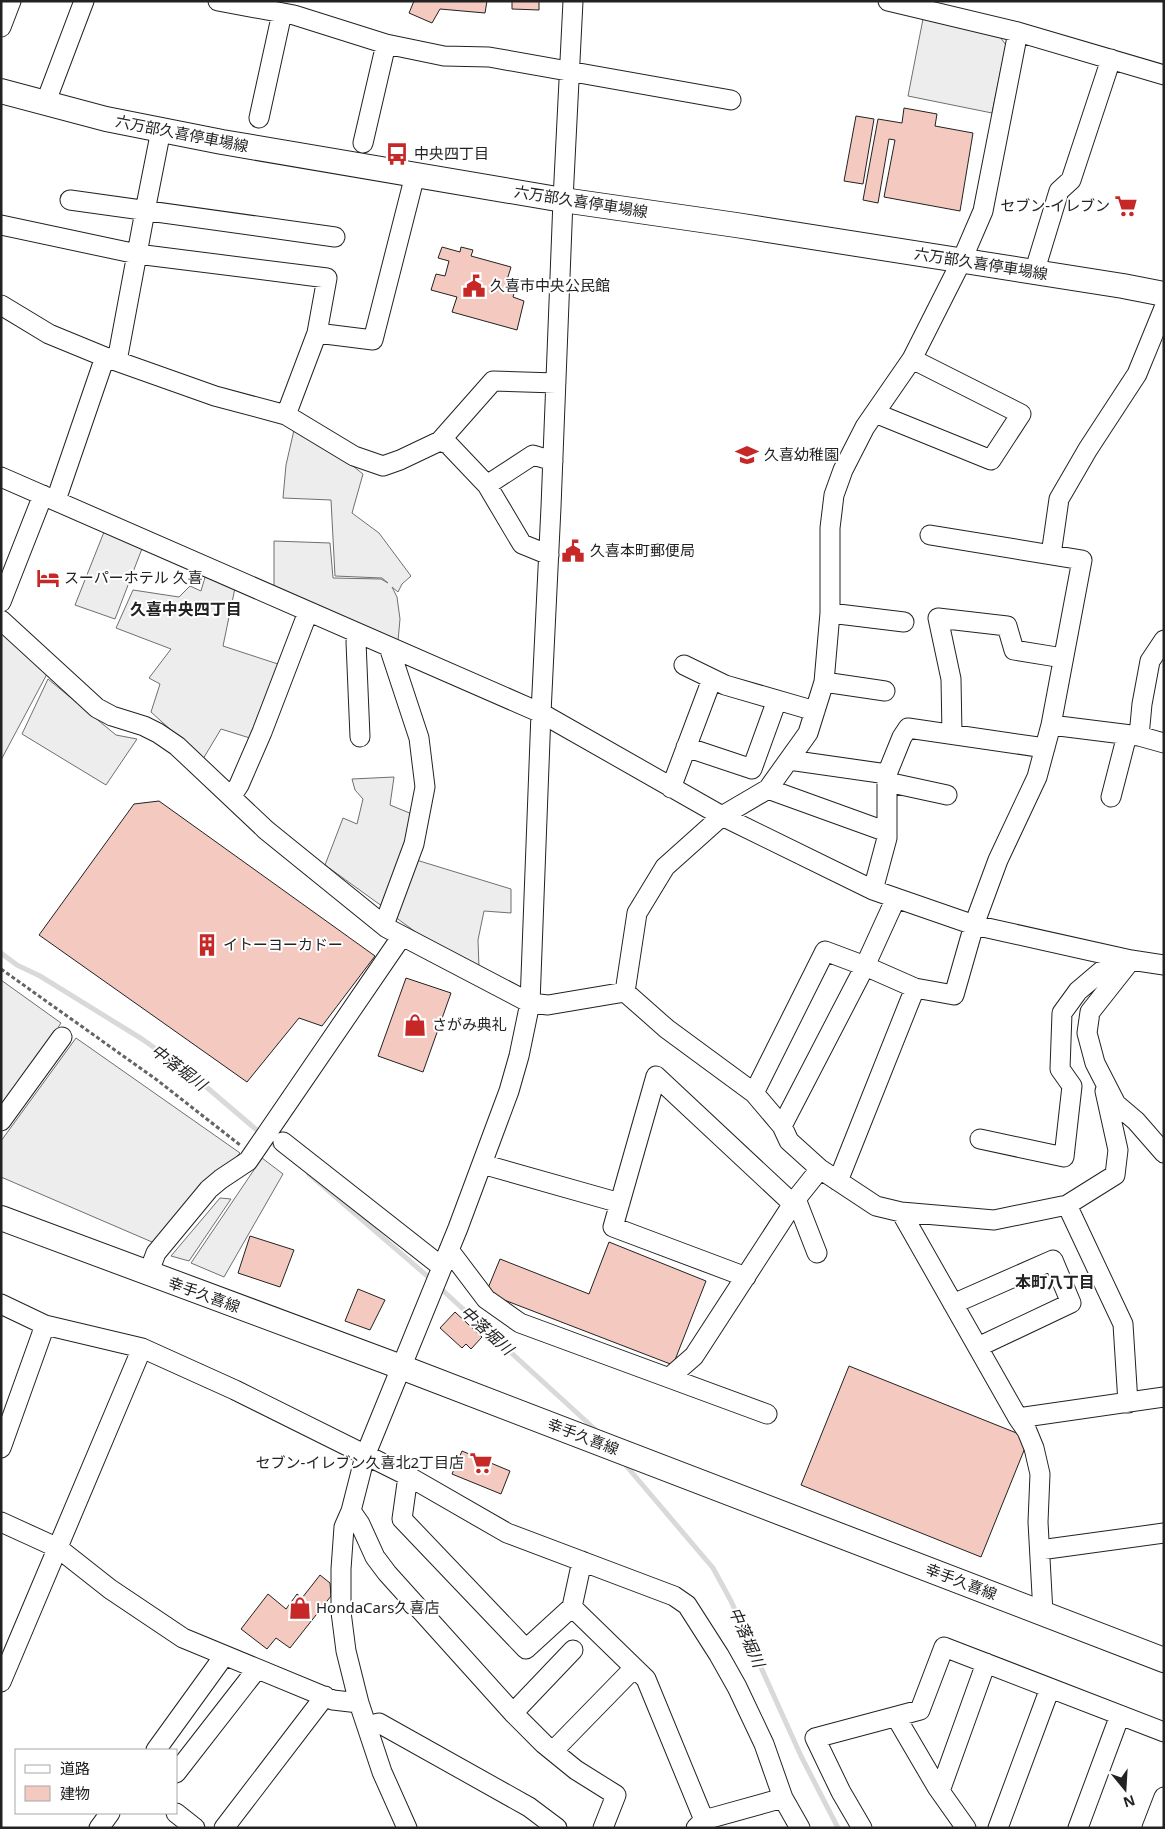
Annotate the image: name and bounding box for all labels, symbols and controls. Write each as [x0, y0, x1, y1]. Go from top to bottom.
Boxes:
street label: 六万部久喜停車場線 [114, 110, 250, 156]
bus stop icon: 中央四丁目 [384, 141, 410, 167]
place label: 中央四丁目 [414, 143, 489, 163]
street label: 六万部久喜停車場線 [513, 181, 649, 221]
supermarket icon: セブン-イレブン [1113, 193, 1139, 219]
place label: セブン-イレブン [1000, 195, 1110, 215]
street label: 六万部久喜停車場線 [913, 243, 1049, 283]
public building icon: 久喜市中央公民館 [461, 273, 487, 299]
place label: 久喜市中央公民館 [490, 275, 610, 295]
school or university icon: 久喜幼稚園 [734, 442, 760, 468]
place label: 久喜幼稚園 [764, 444, 839, 464]
public building icon: 久喜本町郵便局 [560, 538, 586, 564]
place label: 久喜本町郵便局 [590, 540, 695, 560]
hotel icon: スーパーホテル 久喜 [35, 565, 61, 591]
place label: スーパーホテル 久喜 [64, 567, 203, 587]
district label: 久喜中央四丁目 [130, 598, 242, 620]
building icon: イトーヨーカドー [194, 932, 220, 958]
place label: イトーヨーカドー [223, 934, 343, 954]
shop icon: さがみ典礼 [402, 1012, 428, 1038]
place label: さがみ典礼 [432, 1014, 507, 1034]
water label: 中落堀川 [147, 1039, 213, 1096]
district label: 本町八丁目 [1015, 1271, 1095, 1293]
street label: 幸手久喜線 [166, 1272, 243, 1316]
water label: 中落堀川 [456, 1300, 520, 1361]
street label: 幸手久喜線 [545, 1413, 622, 1459]
supermarket icon: セブン-イレブン久喜北2丁目店 [468, 1450, 494, 1476]
place label: セブン-イレブン久喜北2丁目店 [256, 1452, 464, 1472]
street label: 幸手久喜線 [923, 1558, 1000, 1604]
shop icon: HondaCars久喜店 [287, 1595, 313, 1621]
place label: HondaCars久喜店 [316, 1597, 439, 1617]
water label: 中落堀川 [724, 1603, 771, 1673]
legend [15, 1749, 178, 1814]
text: 道路 [60, 1758, 90, 1778]
north arrow [1100, 1764, 1150, 1814]
text: 建物 [60, 1783, 90, 1803]
text: N [1121, 1791, 1138, 1813]

